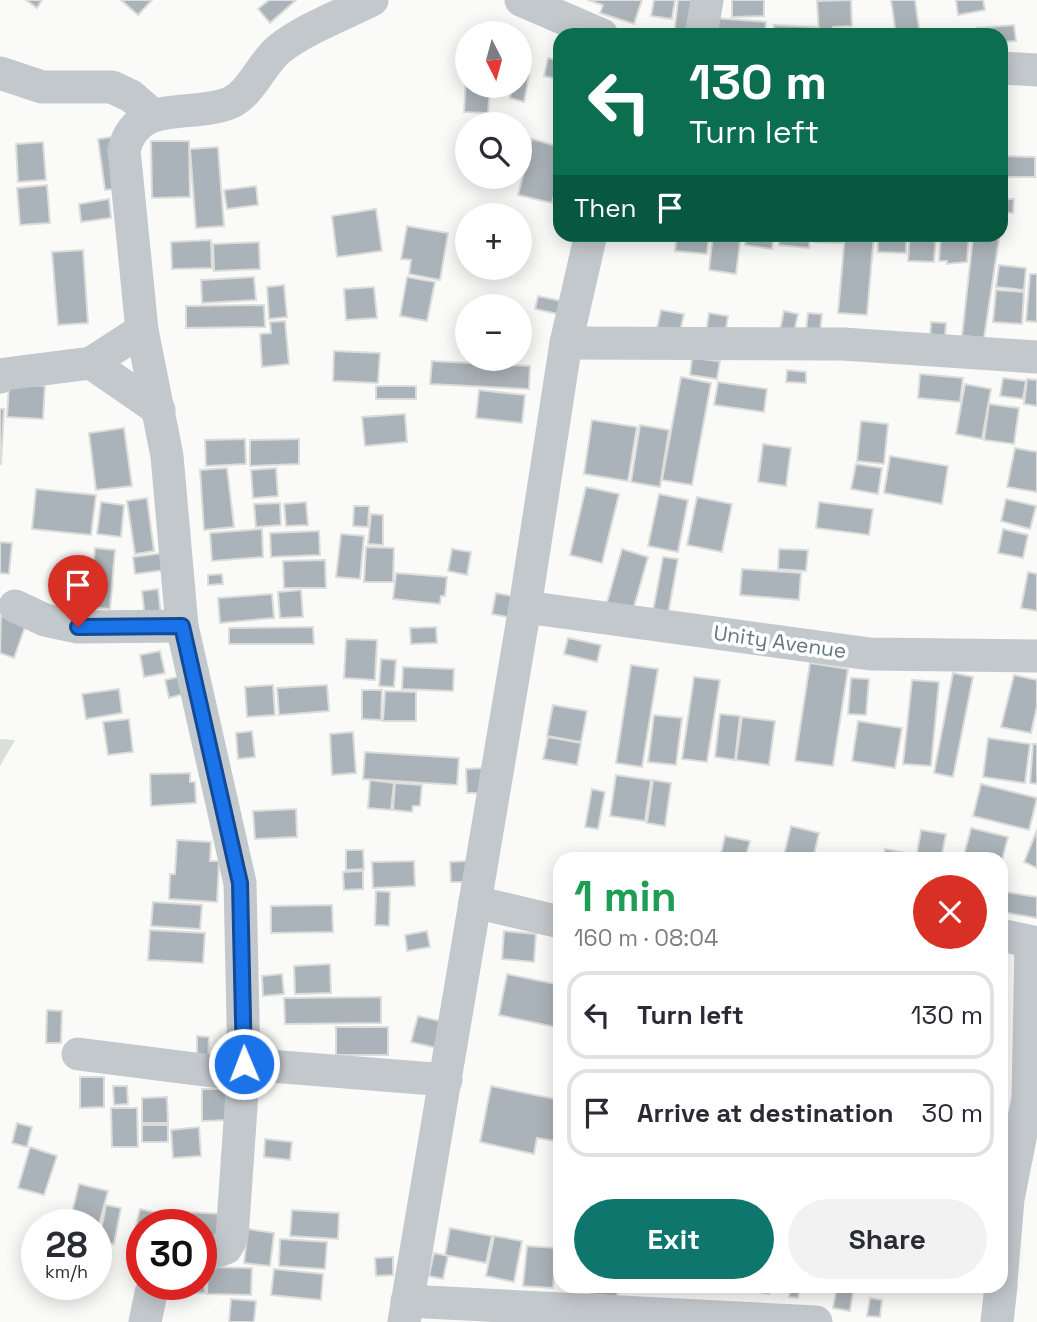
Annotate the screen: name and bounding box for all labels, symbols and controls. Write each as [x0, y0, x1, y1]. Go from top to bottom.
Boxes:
north arrow [455, 21, 532, 98]
map controls [455, 21, 532, 371]
text: 130 m [689, 51, 827, 113]
icon: left [574, 56, 665, 147]
button: search [455, 112, 532, 189]
text: Turn left [689, 112, 819, 152]
icon: arrive [651, 189, 689, 227]
text: Then [574, 191, 637, 225]
button: + [455, 203, 532, 280]
button: − [455, 294, 532, 371]
pin [48, 555, 108, 627]
icon: arrive [59, 566, 97, 604]
street label: Unity Avenue [712, 619, 848, 664]
text: 1 min [574, 870, 677, 923]
button: close [913, 875, 987, 949]
text: 160 m · 08:04 [574, 923, 718, 953]
icon: left [578, 996, 616, 1034]
text: Turn left [637, 998, 744, 1032]
text: 130 m [911, 998, 983, 1032]
position arrow [207, 1027, 281, 1101]
icon: arrive [578, 1094, 616, 1132]
text: Arrive at destination [637, 1096, 894, 1130]
text: 30 m [922, 1096, 983, 1130]
button: Exit [574, 1199, 774, 1279]
button: Share [788, 1199, 987, 1279]
speed limit sign: 30 [126, 1209, 217, 1300]
text: 28 [46, 1223, 87, 1267]
text: km/h [45, 1260, 88, 1283]

